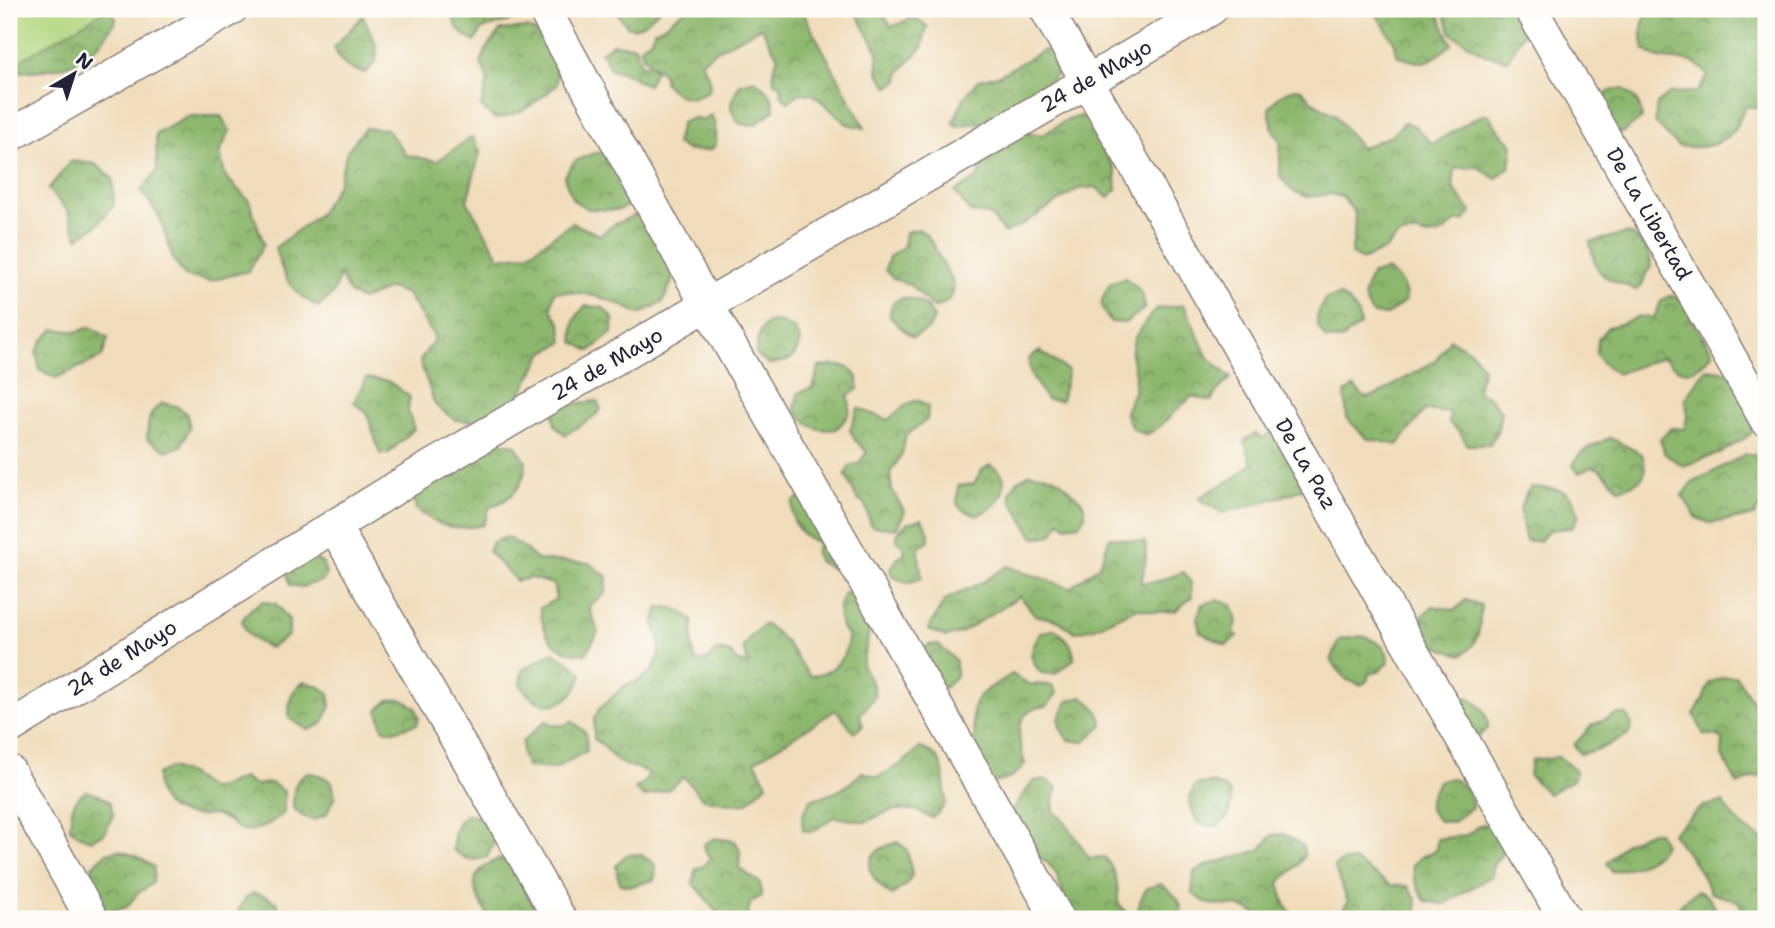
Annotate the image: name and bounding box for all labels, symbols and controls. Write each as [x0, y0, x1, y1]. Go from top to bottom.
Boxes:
street label: 24 de Mayo [1035, 33, 1157, 119]
north arrow [38, 38, 108, 108]
text: N [71, 47, 98, 76]
street label: De La Libertad [1600, 143, 1698, 285]
street label: 24 de Mayo [546, 321, 668, 407]
street label: De La Paz [1269, 413, 1343, 515]
street label: 24 de Mayo [62, 613, 182, 703]

